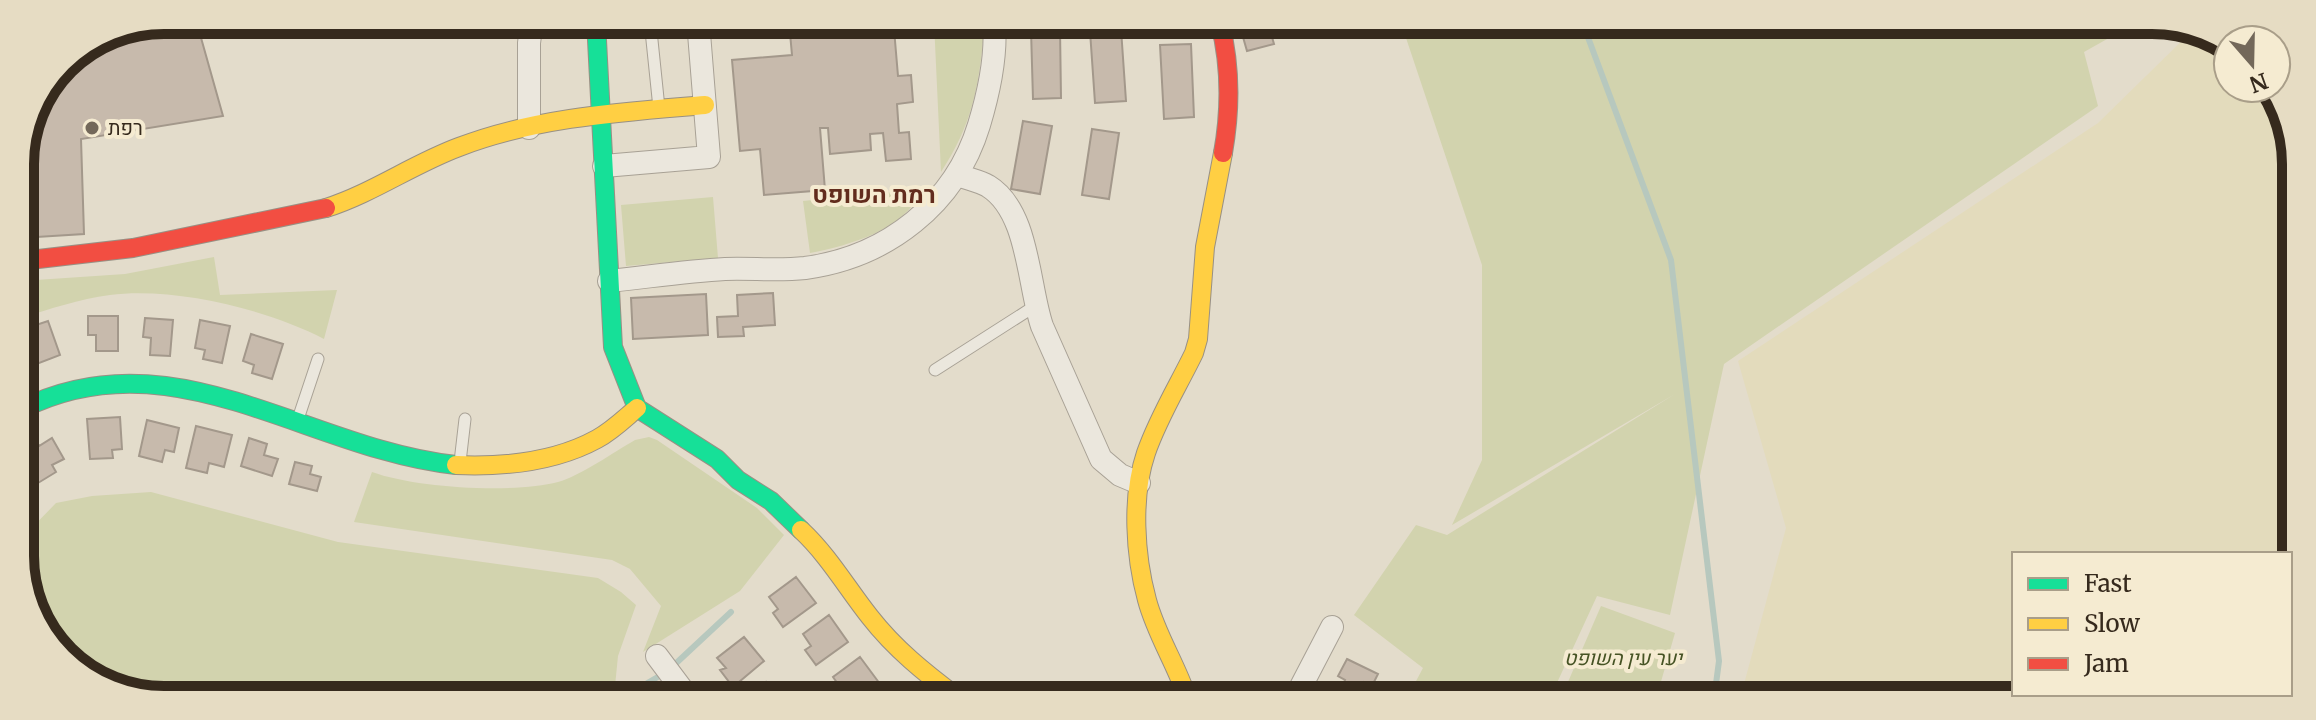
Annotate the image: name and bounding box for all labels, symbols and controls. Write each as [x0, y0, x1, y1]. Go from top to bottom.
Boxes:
north arrow [2212, 24, 2292, 104]
text: N [2245, 67, 2272, 99]
place label: רפת [108, 115, 143, 140]
marker: רפת [83, 119, 101, 137]
district label: רמת השופט [812, 179, 936, 210]
legend [2012, 552, 2292, 696]
text: Fast [2084, 568, 2132, 599]
text: Slow [2084, 608, 2140, 639]
park label: יער עין השופט [1564, 645, 1684, 670]
text: Jam [2083, 648, 2129, 679]

